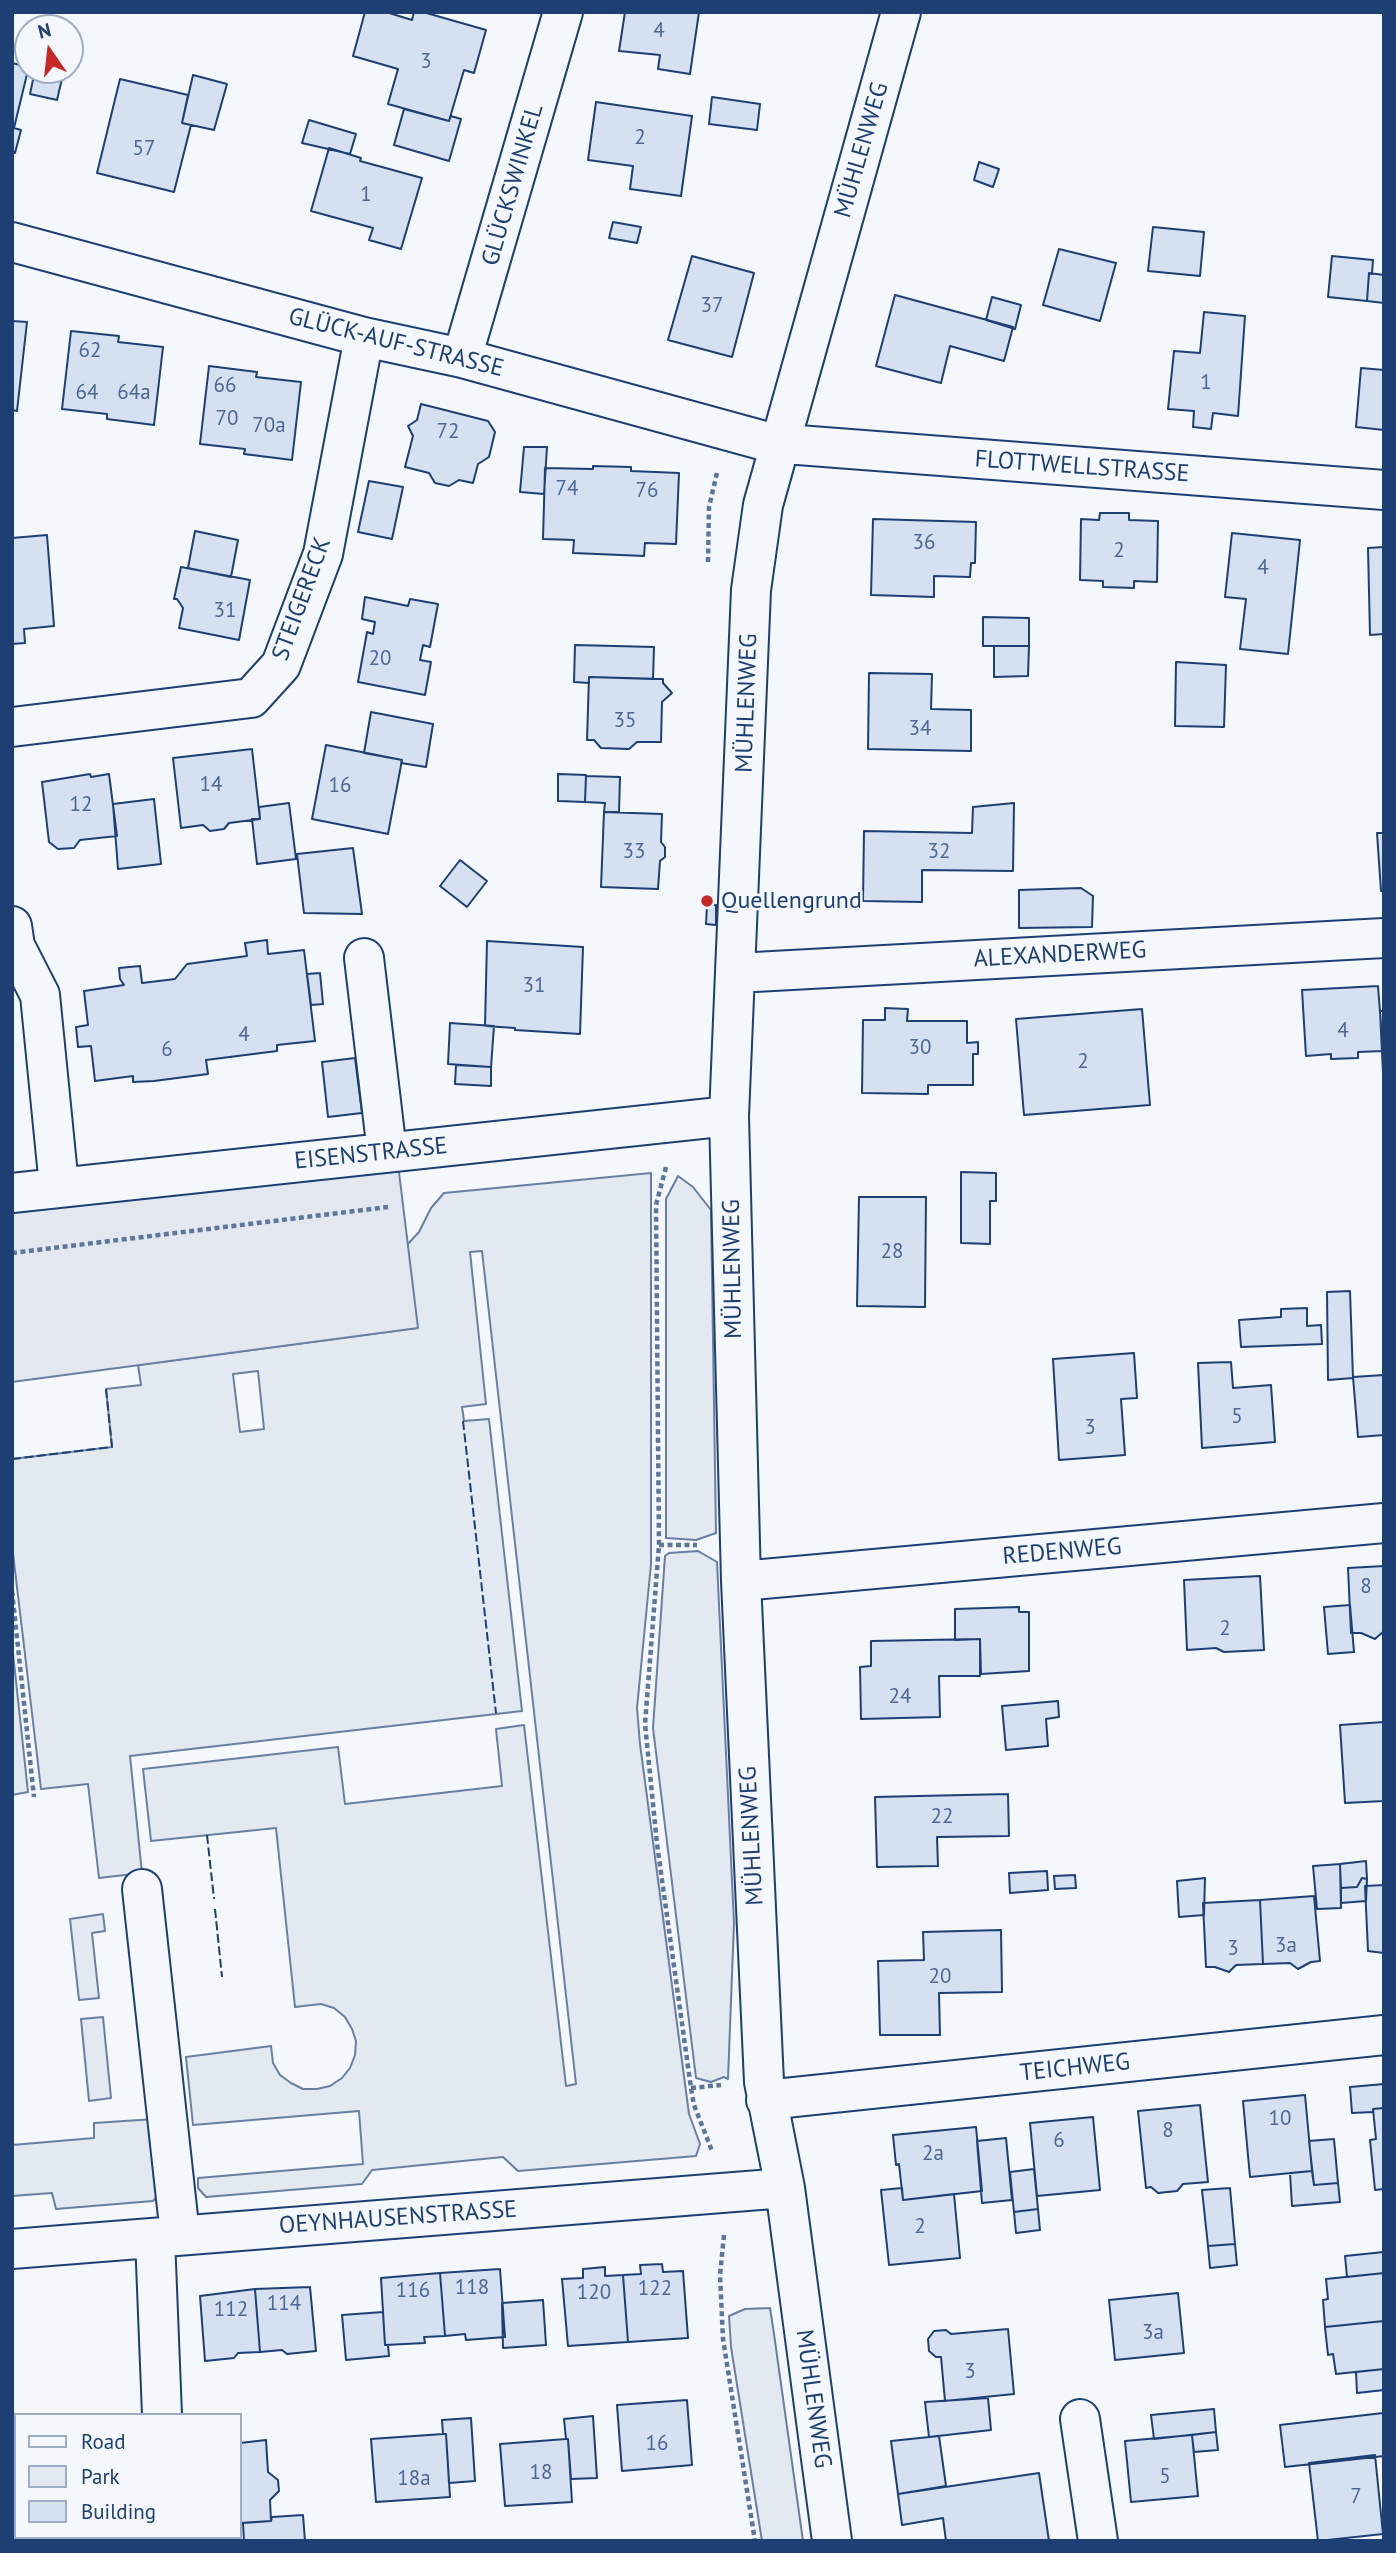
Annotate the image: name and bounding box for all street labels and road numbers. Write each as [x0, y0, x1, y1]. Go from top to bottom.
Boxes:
street label: MÜHLENWEG [829, 79, 895, 221]
street label: GLÜCKSWINKEL [476, 101, 550, 269]
street label: GLÜCK-AUF-STRASSE [285, 302, 507, 384]
street label: FLOTTWELLSTRASSE [974, 445, 1190, 489]
street label: STEIGERECK [266, 533, 338, 665]
street label: MÜHLENWEG [730, 633, 764, 773]
street label: ALEXANDERWEG [973, 936, 1147, 974]
street label: EISENSTRASSE [293, 1132, 449, 1176]
street label: MÜHLENWEG [717, 1199, 749, 1339]
street label: REDENWEG [1001, 1532, 1123, 1572]
street label: MÜHLENWEG [734, 1766, 770, 1906]
street label: TEICHWEG [1019, 2048, 1131, 2088]
street label: OEYNHAUSENSTRASSE [278, 2195, 518, 2241]
street label: MÜHLENWEG [789, 2328, 837, 2470]

